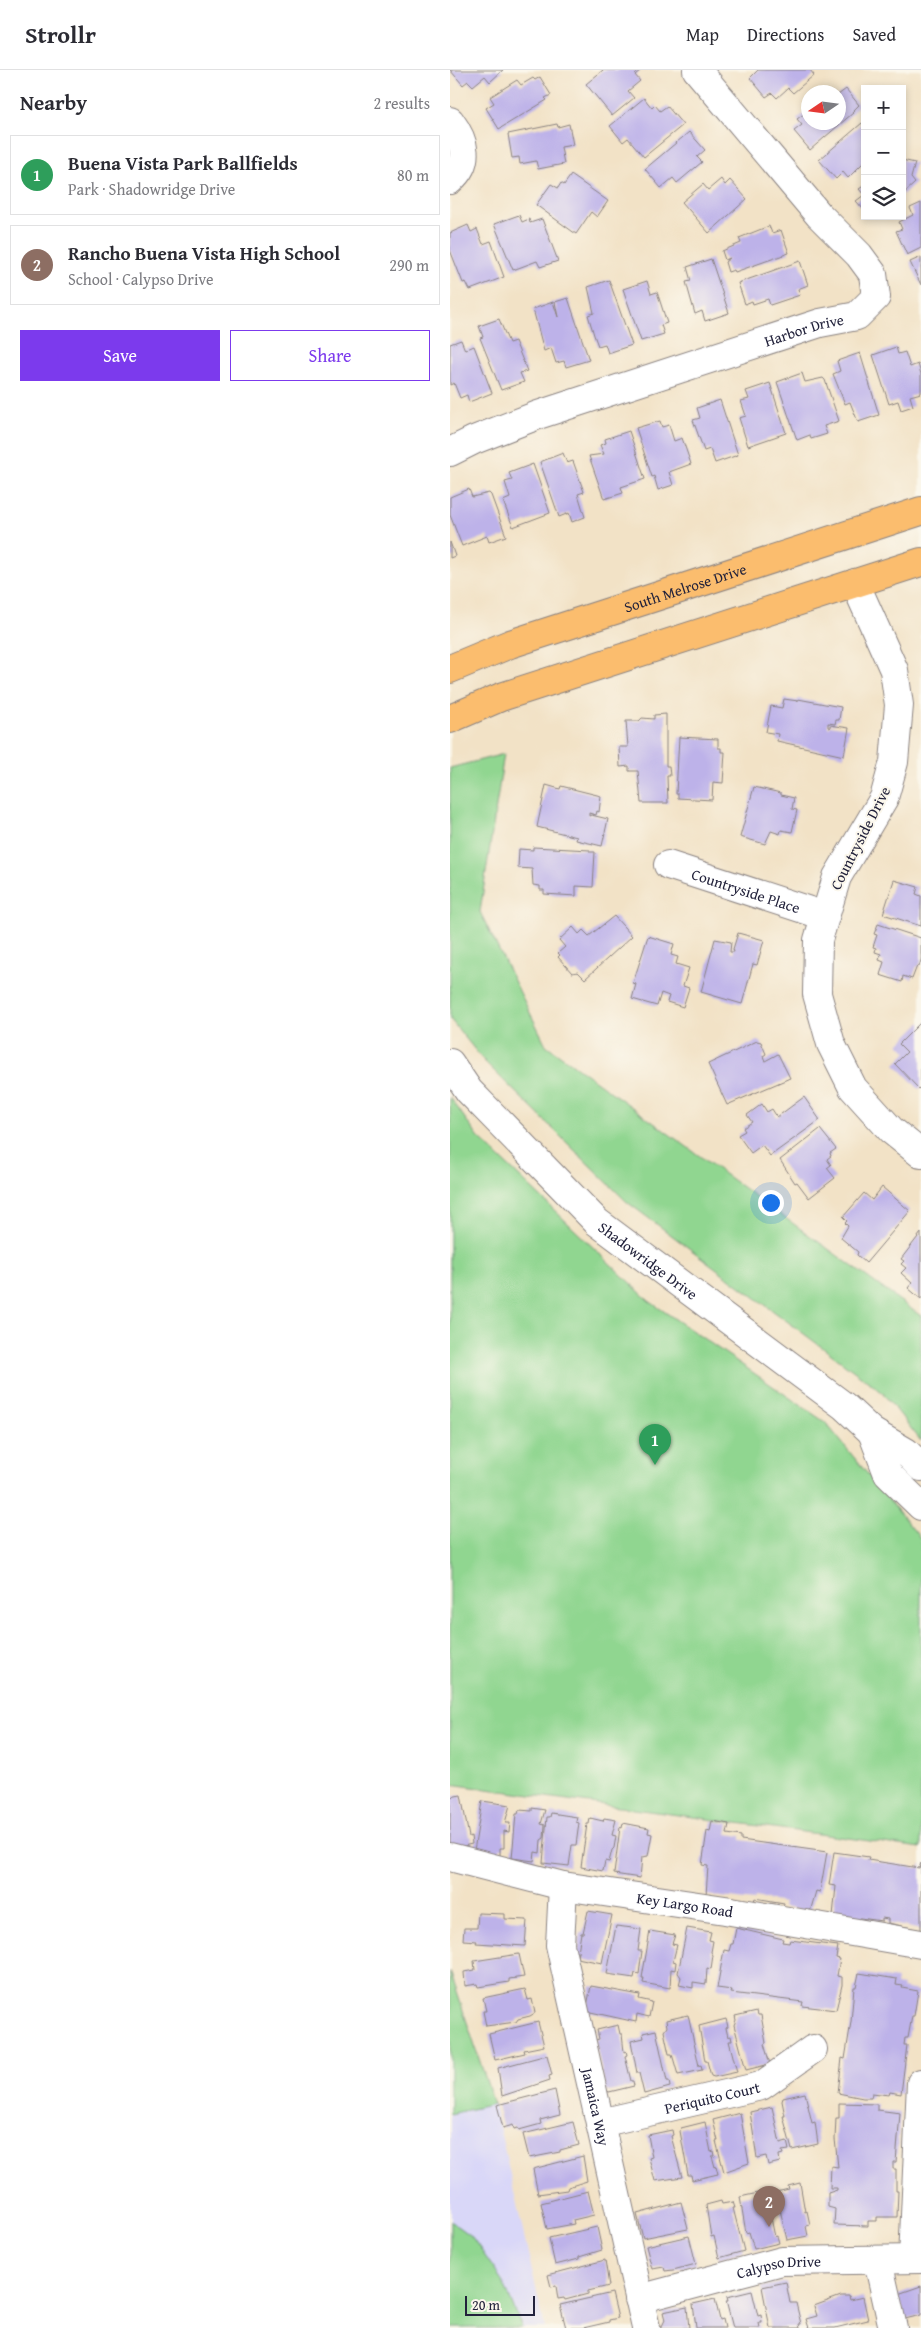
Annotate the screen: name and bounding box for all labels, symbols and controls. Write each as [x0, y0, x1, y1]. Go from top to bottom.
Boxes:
text: Strollr [25, 17, 96, 52]
text: Map [686, 21, 719, 48]
text: Directions [747, 21, 824, 48]
text: Saved [852, 21, 896, 48]
north arrow [801, 85, 846, 130]
map controls [861, 85, 906, 220]
button: + [861, 85, 906, 130]
text: Nearby [20, 87, 87, 118]
text: 2 results [373, 91, 430, 115]
button: − [861, 130, 906, 175]
text: Buena Vista Park Ballfields [68, 149, 298, 177]
text: 1 [33, 163, 41, 187]
text: 80 m [397, 163, 429, 187]
button: layers [861, 175, 906, 220]
text: Park · Shadowridge Drive [68, 177, 235, 201]
text: Rancho Buena Vista High School [68, 239, 340, 267]
text: 2 [33, 253, 41, 277]
text: 290 m [389, 253, 429, 277]
text: School · Calypso Drive [68, 267, 213, 291]
street label: Harbor Drive [762, 308, 845, 351]
button: Save [20, 330, 220, 381]
button: Share [230, 330, 430, 381]
street label: South Melrose Drive [621, 558, 749, 617]
street label: Countryside Drive [825, 783, 895, 893]
street label: Countryside Place [689, 863, 803, 918]
your location [758, 1190, 784, 1216]
street label: Shadowridge Drive [594, 1216, 702, 1304]
pin: 1 [639, 1424, 671, 1465]
street label: Key Largo Road [635, 1887, 735, 1922]
street label: Jamaica Way [577, 2064, 615, 2148]
street label: Periquito Court [662, 2076, 763, 2118]
pin: 2 [753, 2186, 785, 2227]
street label: Calypso Drive [734, 2250, 821, 2283]
scale bar [465, 2293, 535, 2316]
text: 20 m [472, 2295, 500, 2315]

